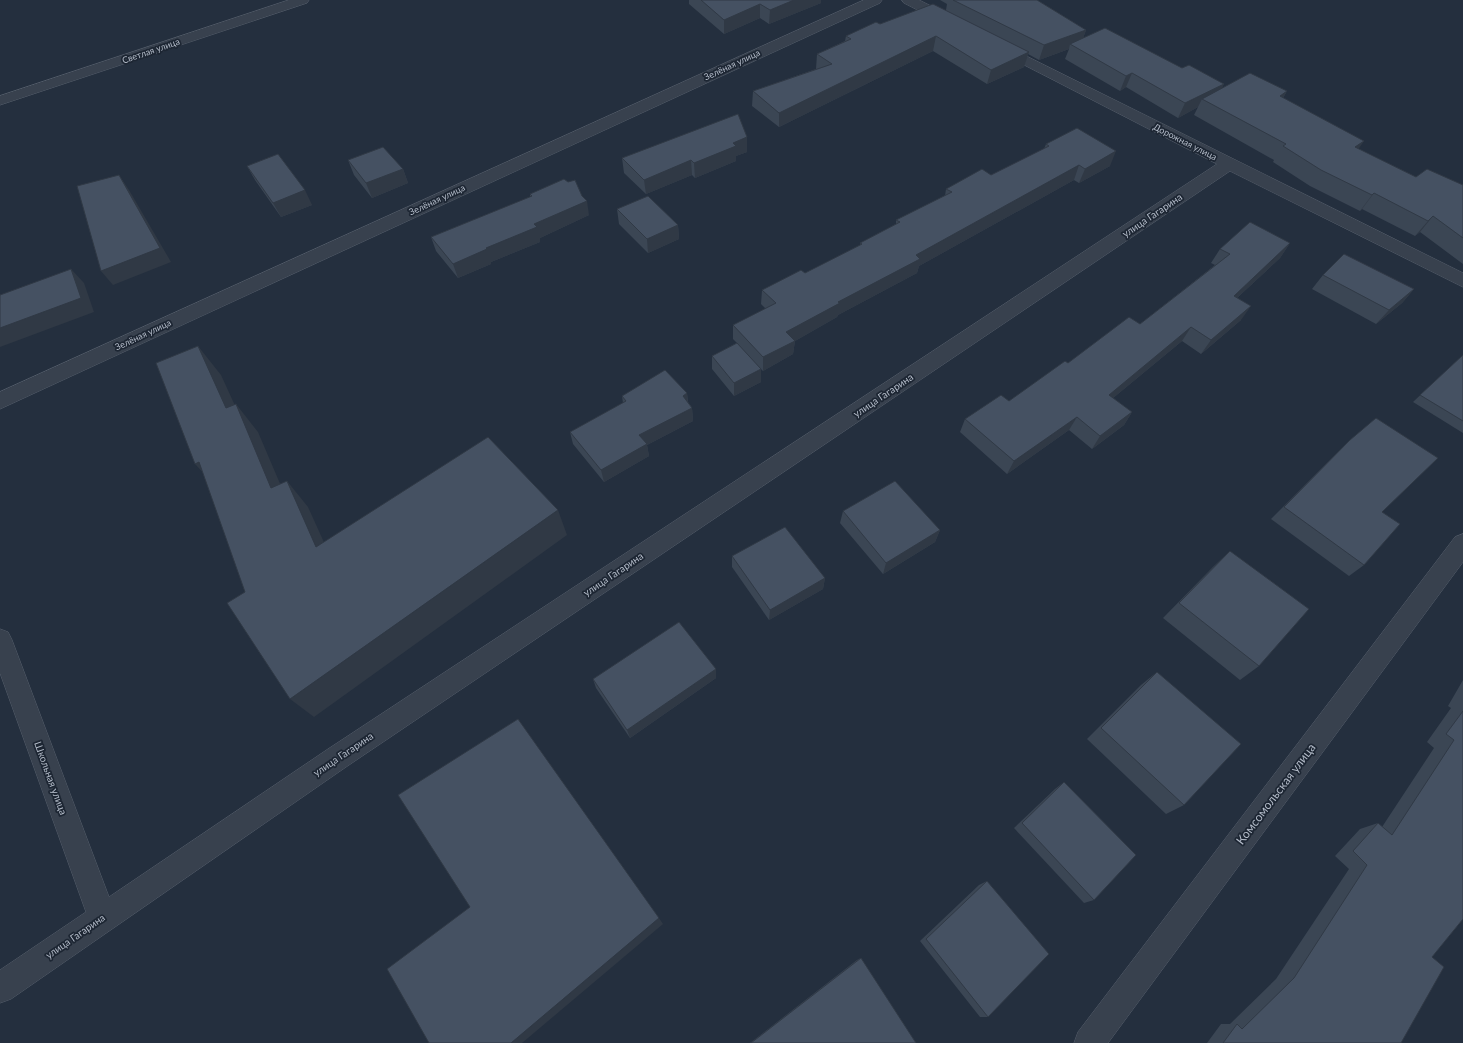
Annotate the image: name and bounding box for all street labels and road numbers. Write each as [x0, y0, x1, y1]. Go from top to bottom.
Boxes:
street label: Светлая улица [121, 36, 181, 66]
street label: Зелёная улица [702, 47, 762, 82]
street label: Дорожная улица [1152, 121, 1219, 162]
street label: Зелёная улица [407, 182, 467, 217]
street label: улица Гагарина [1120, 191, 1184, 239]
street label: Зелёная улица [113, 317, 173, 352]
street label: улица Гагарина [851, 371, 915, 419]
street label: улица Гагарина [581, 550, 645, 598]
street label: улица Гагарина [311, 730, 375, 778]
street label: Школьная улица [32, 740, 70, 816]
street label: Комсомольская улица [1233, 740, 1319, 847]
street label: улица Гагарина [43, 911, 107, 961]

